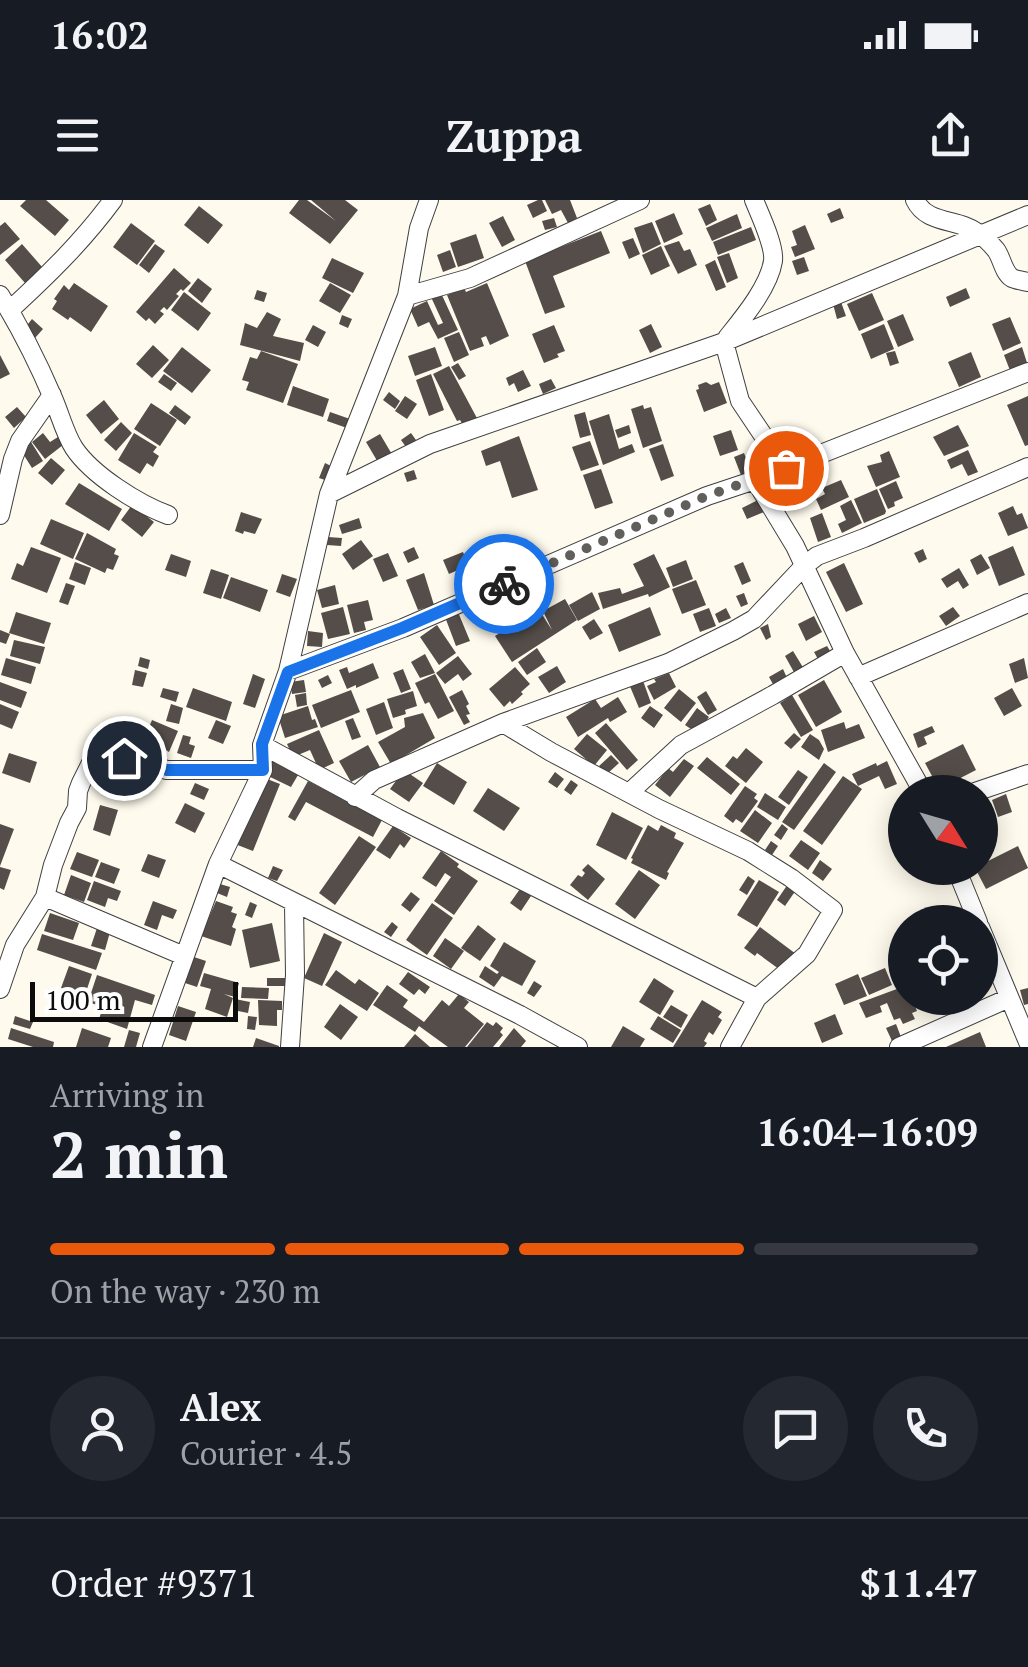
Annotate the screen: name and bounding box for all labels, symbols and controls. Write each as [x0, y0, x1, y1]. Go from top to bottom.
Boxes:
text: 16:02 [50, 10, 149, 60]
text: Zuppa [446, 105, 582, 165]
icon: menu [50, 108, 105, 163]
icon: share [923, 108, 978, 163]
pin [744, 426, 829, 511]
icon: bag [759, 441, 814, 496]
courier [454, 534, 554, 634]
icon: bike [477, 557, 532, 612]
pin [82, 716, 167, 801]
icon: home [97, 731, 152, 786]
north arrow [888, 775, 998, 885]
map controls [888, 775, 998, 1015]
button: locate [888, 905, 998, 1015]
scale bar [30, 977, 238, 1021]
text: 100 m [45, 981, 121, 1018]
text: Arriving in [50, 1074, 204, 1116]
text: 16:04–16:09 [756, 1107, 978, 1157]
text: 2 min [50, 1110, 228, 1197]
text: On the way · 230 m [50, 1270, 320, 1312]
button: person [50, 1376, 155, 1481]
button: chat [743, 1376, 848, 1481]
button: phone [873, 1376, 978, 1481]
text: Alex [180, 1382, 261, 1432]
text: Courier · 4.5 [180, 1432, 352, 1474]
text: Order #9371 [50, 1558, 258, 1608]
text: $11.47 [859, 1558, 978, 1608]

